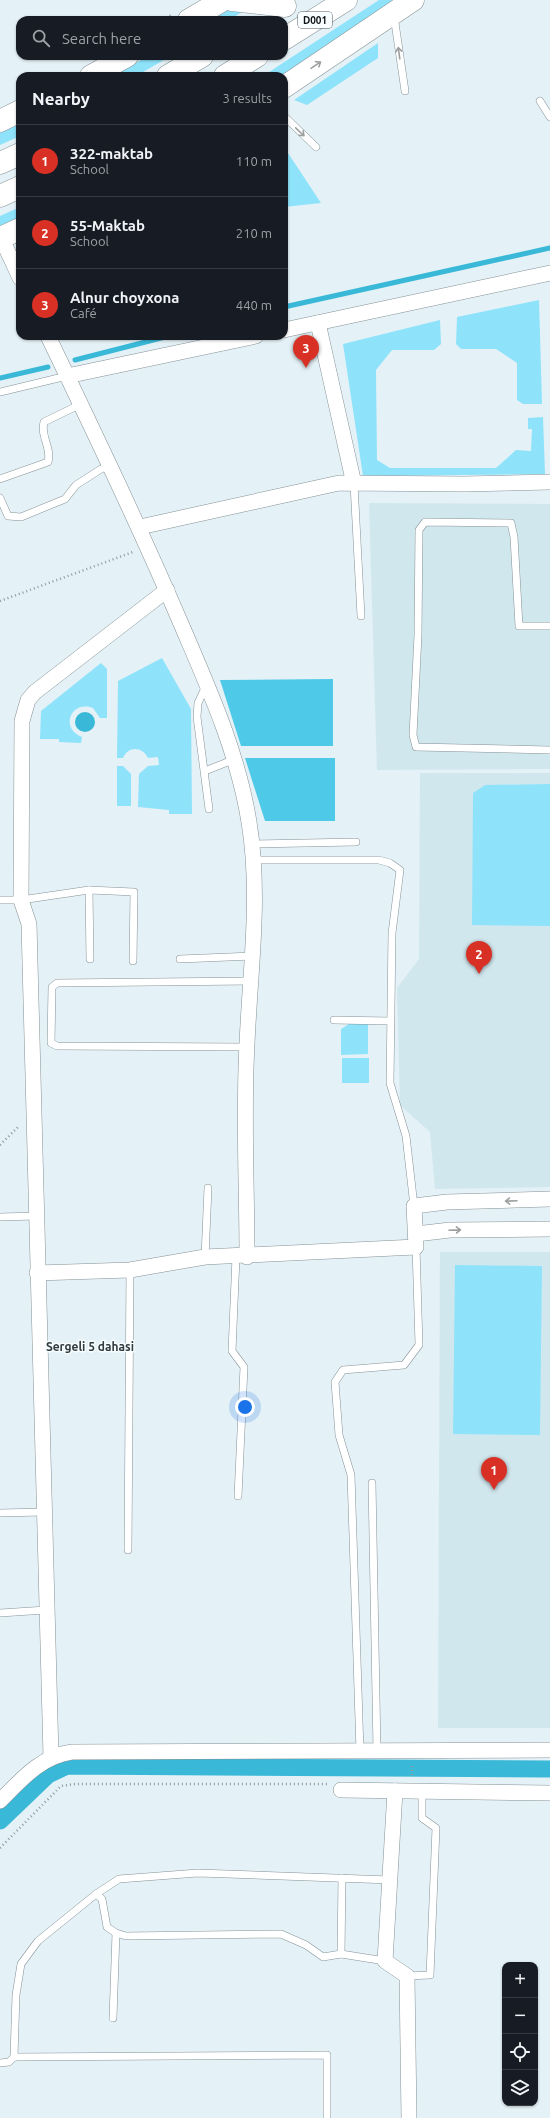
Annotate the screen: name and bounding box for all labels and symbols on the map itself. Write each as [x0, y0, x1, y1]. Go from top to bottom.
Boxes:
road number: D001 [298, 12, 332, 28]
one-way arrow [395, 47, 403, 60]
one-way arrow [310, 61, 321, 69]
one-way arrow [295, 127, 305, 137]
pin: 3 [293, 335, 319, 368]
pin: 2 [466, 941, 492, 974]
one-way arrow [505, 1197, 518, 1204]
one-way arrow [448, 1226, 461, 1234]
district label: Sergeli 5 dahasi [46, 1340, 134, 1353]
your location [235, 1397, 255, 1417]
pin: 1 [481, 1457, 507, 1490]

